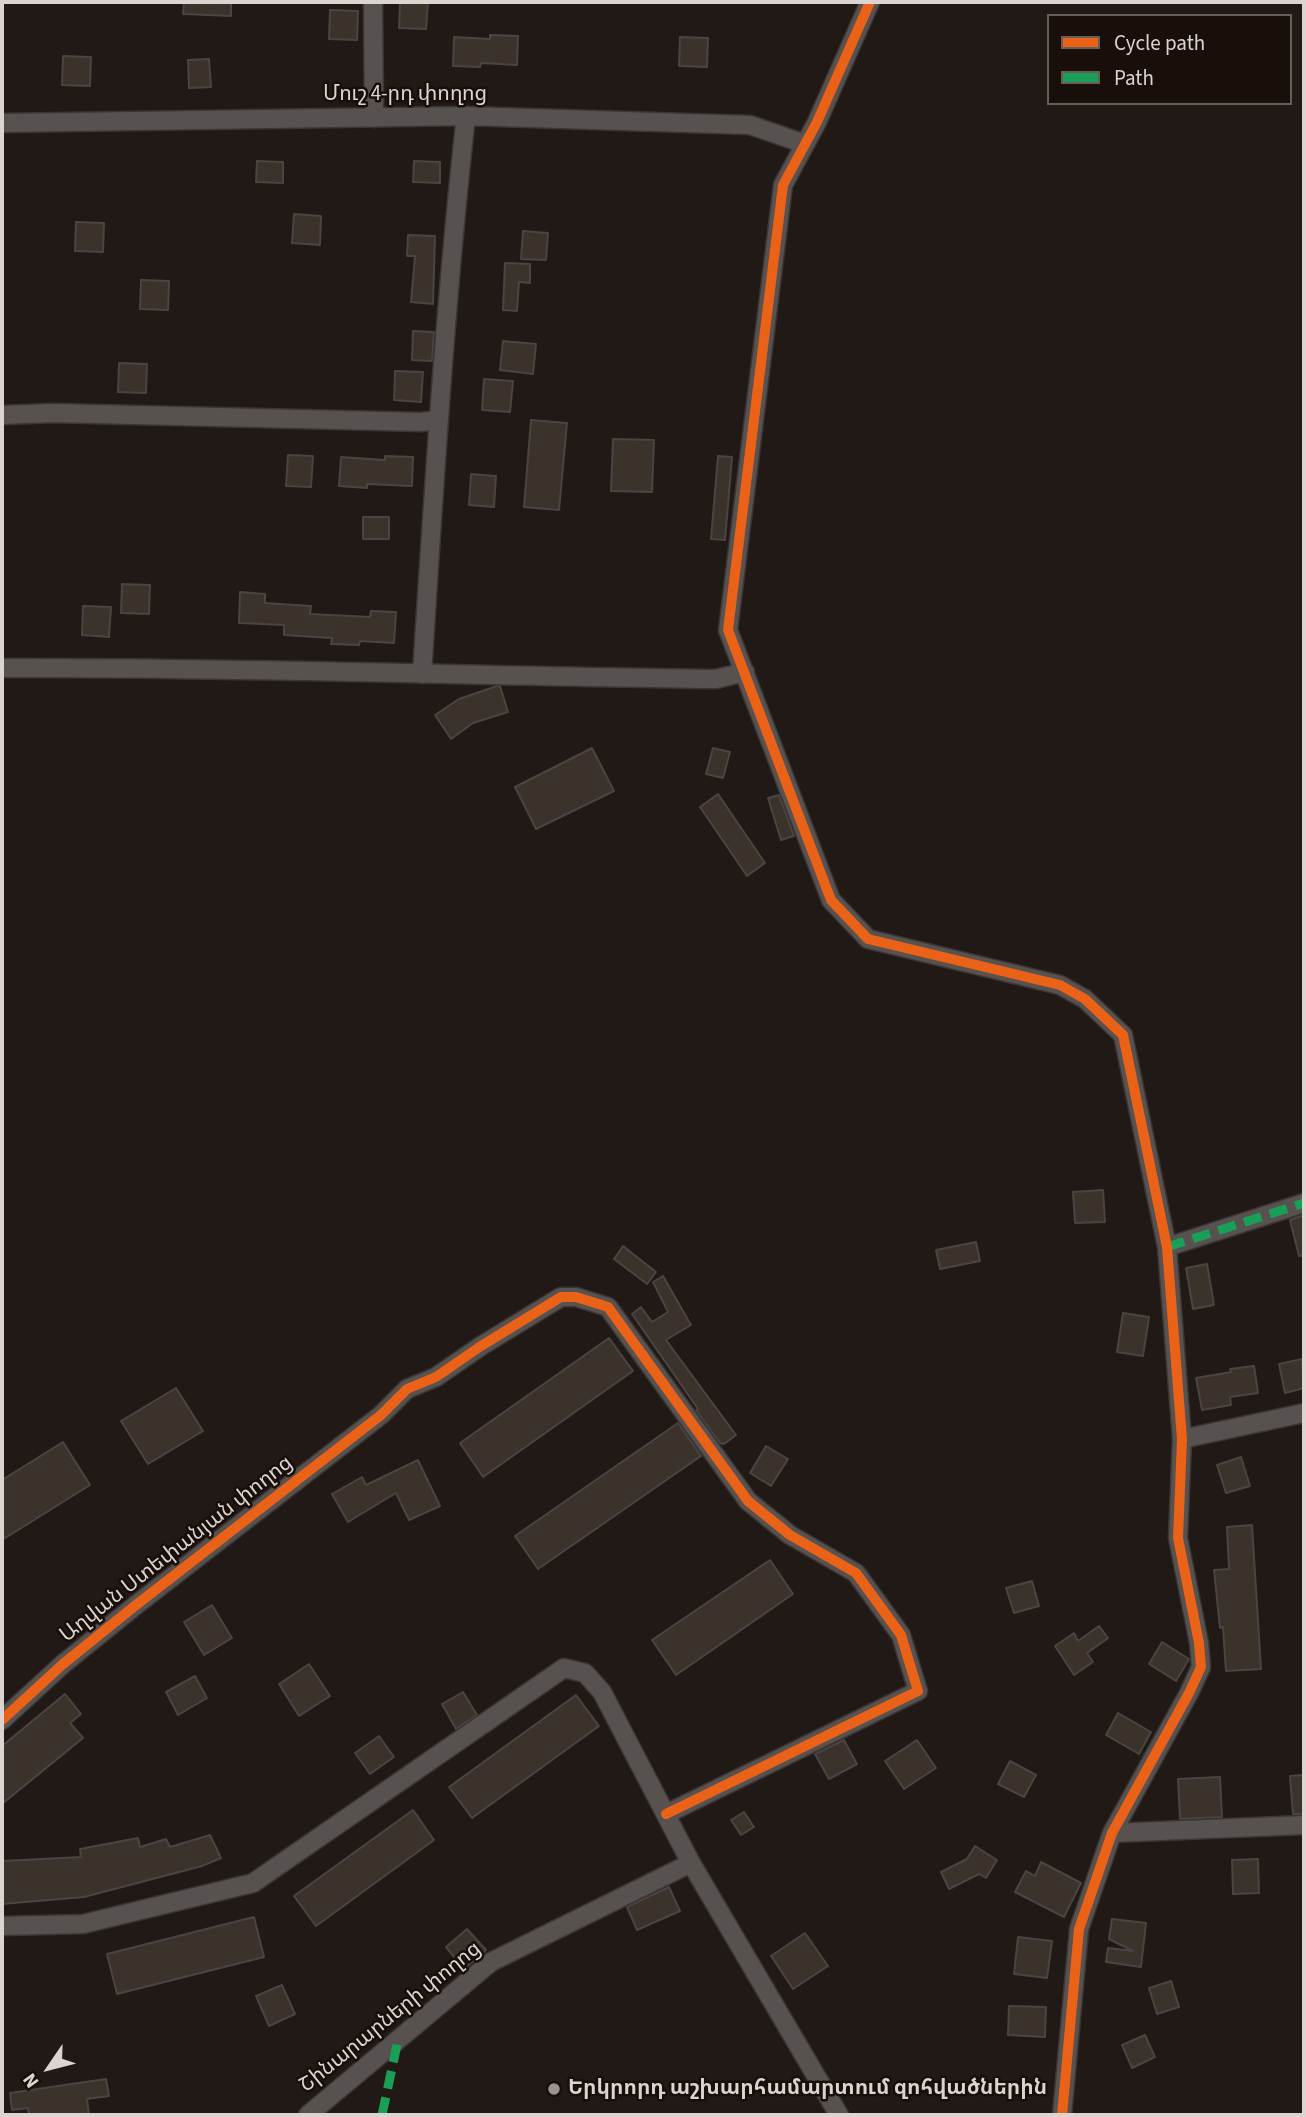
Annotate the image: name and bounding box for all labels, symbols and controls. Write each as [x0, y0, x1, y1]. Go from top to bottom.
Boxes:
legend [1047, 14, 1292, 105]
text: Cycle path [1114, 28, 1205, 58]
text: Path [1114, 63, 1154, 93]
street label: Մուշ 4-րդ փողոց [323, 82, 487, 108]
street label: Աղվան Ստեփանյան փողոց [56, 1451, 298, 1649]
street label: Շինարարների փողոց [295, 1937, 487, 2099]
north arrow [14, 2033, 84, 2103]
text: N [17, 2067, 46, 2093]
place label: Երկրորդ աշխարհամարտում զոհվածներին [568, 2076, 1047, 2102]
marker: Երկրորդ աշխարհամարտում զոհվածներին [546, 2081, 562, 2097]

